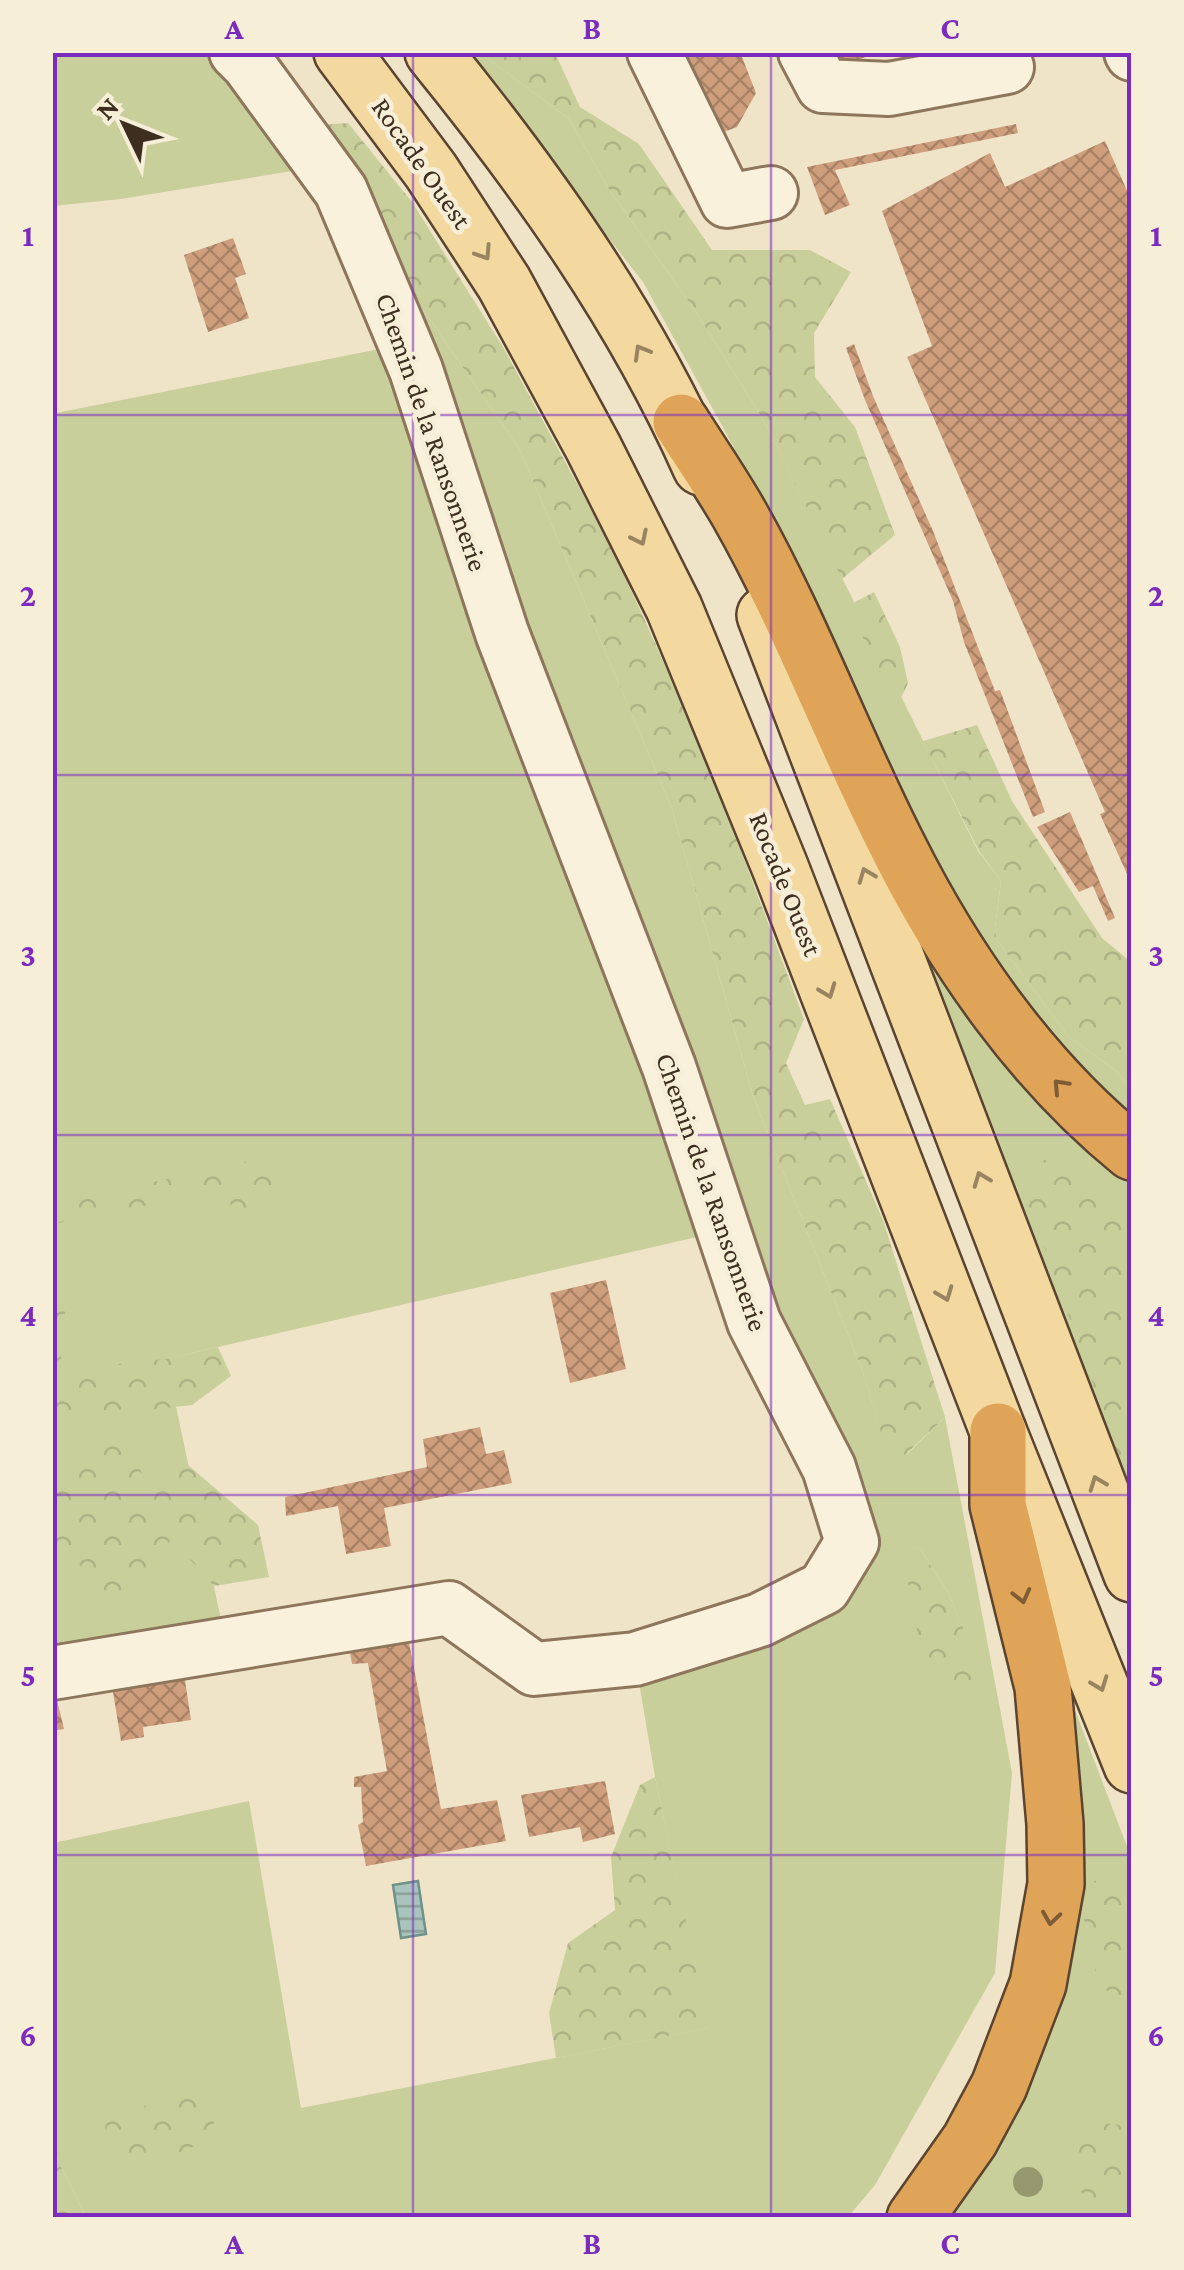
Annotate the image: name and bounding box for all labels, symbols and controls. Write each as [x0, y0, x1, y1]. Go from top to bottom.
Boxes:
text: A [223, 10, 244, 46]
text: B [583, 10, 601, 46]
text: C [940, 10, 960, 46]
north arrow [75, 75, 175, 175]
text: N [89, 91, 125, 126]
street label: Rocade Ouest [366, 92, 479, 235]
text: 1 [22, 217, 34, 253]
text: 1 [1150, 217, 1162, 253]
one-way arrow [472, 242, 491, 260]
street label: Chemin de la Ransonnerie [370, 289, 494, 575]
one-way arrow [634, 345, 653, 363]
one-way arrow [627, 528, 647, 546]
text: 2 [20, 577, 36, 613]
text: 2 [1148, 577, 1164, 613]
street label: Rocade Ouest [743, 808, 829, 961]
one-way arrow [857, 868, 877, 885]
text: 3 [20, 937, 36, 973]
text: 3 [1148, 937, 1164, 973]
one-way arrow [816, 981, 836, 999]
street label: Chemin de la Ransonnerie [650, 1049, 774, 1335]
one-way arrow [1054, 1079, 1072, 1097]
one-way arrow [972, 1172, 993, 1189]
one-way arrow [933, 1285, 953, 1302]
text: 4 [19, 1297, 37, 1333]
text: 4 [1147, 1297, 1165, 1333]
one-way arrow [1089, 1475, 1109, 1493]
one-way arrow [1011, 1587, 1032, 1604]
text: 5 [20, 1657, 36, 1693]
text: 5 [1148, 1657, 1164, 1693]
one-way arrow [1088, 1674, 1108, 1692]
one-way arrow [1042, 1909, 1063, 1926]
text: 6 [19, 2017, 37, 2053]
text: 6 [1147, 2017, 1165, 2053]
text: A [223, 2225, 244, 2261]
text: B [583, 2225, 601, 2261]
text: C [940, 2225, 960, 2261]

